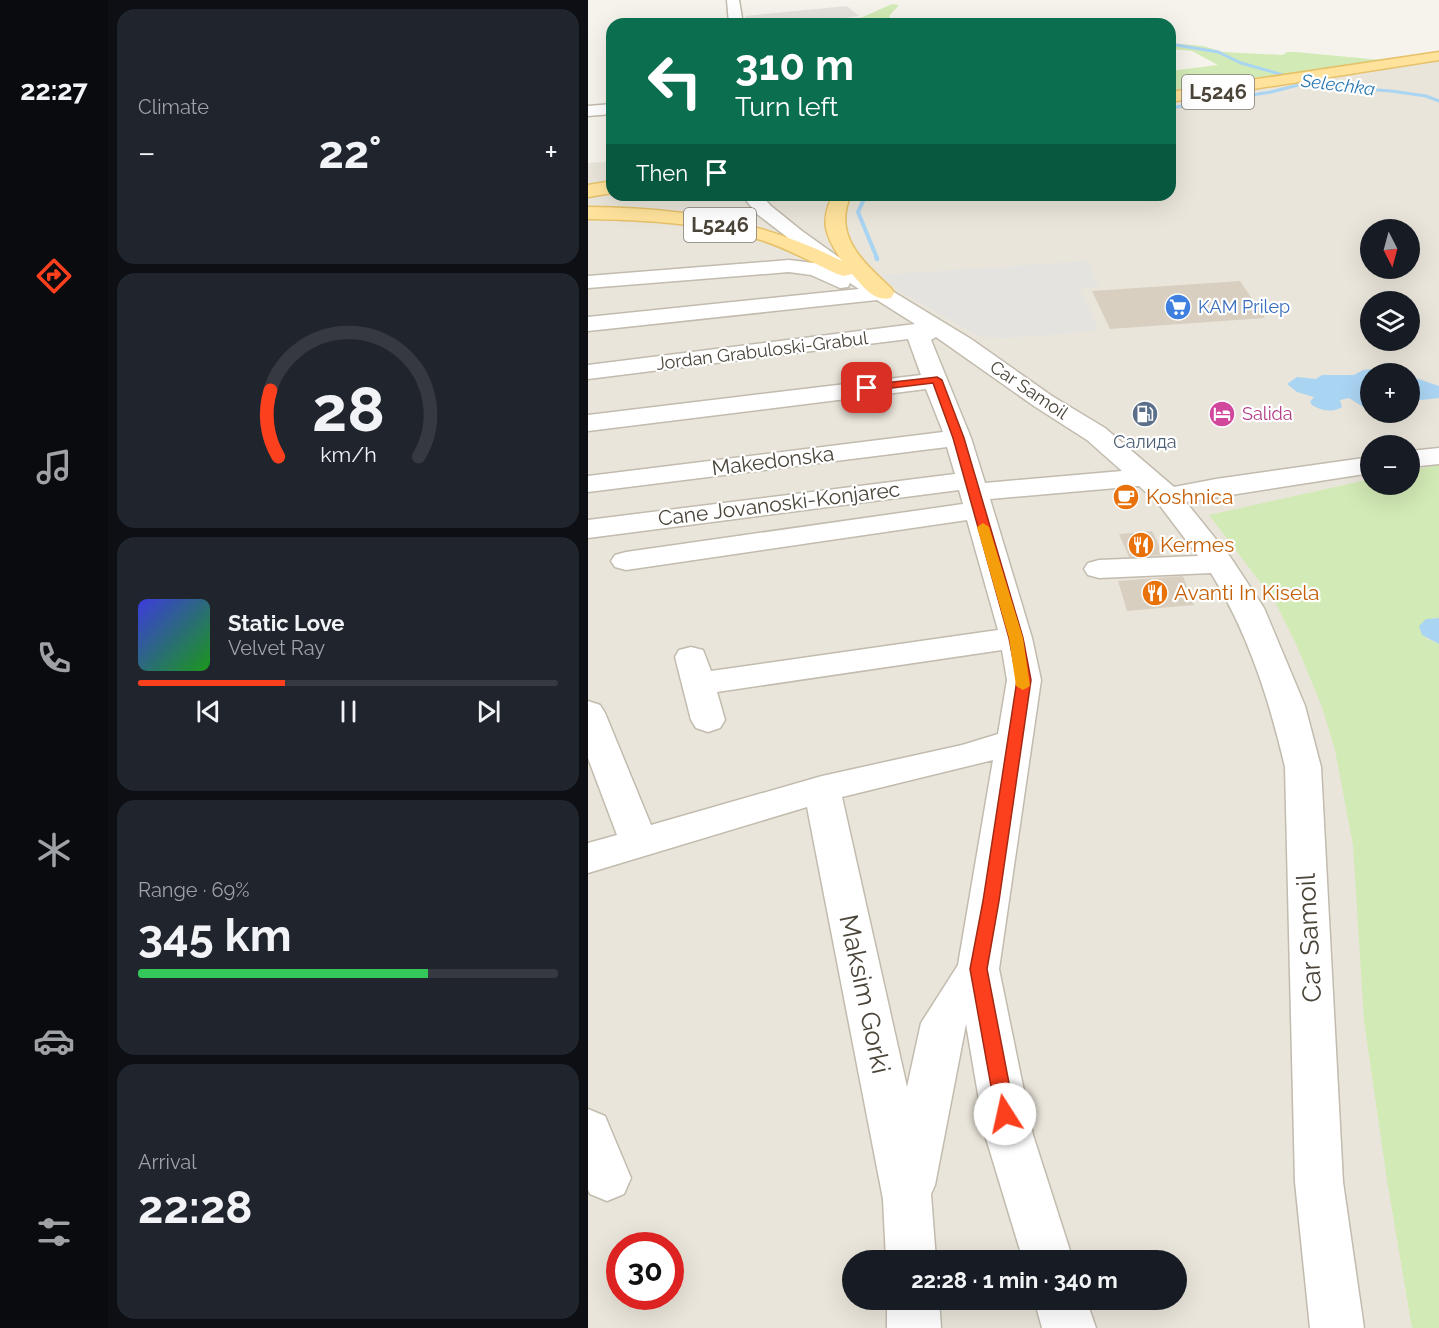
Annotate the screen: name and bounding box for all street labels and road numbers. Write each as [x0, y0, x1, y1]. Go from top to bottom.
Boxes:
road number: L5246 [1182, 75, 1254, 109]
road number: L5246 [684, 208, 756, 242]
street label: Jordan Grabuloski-Grabul [655, 327, 869, 374]
street label: Car Samoil [986, 356, 1072, 423]
street label: Makedonska [710, 441, 836, 480]
street label: Cane Jovanoski-Konjarec [656, 476, 901, 531]
street label: Car Samoil [1291, 872, 1327, 1003]
street label: Maksim Gorki [833, 912, 897, 1076]

